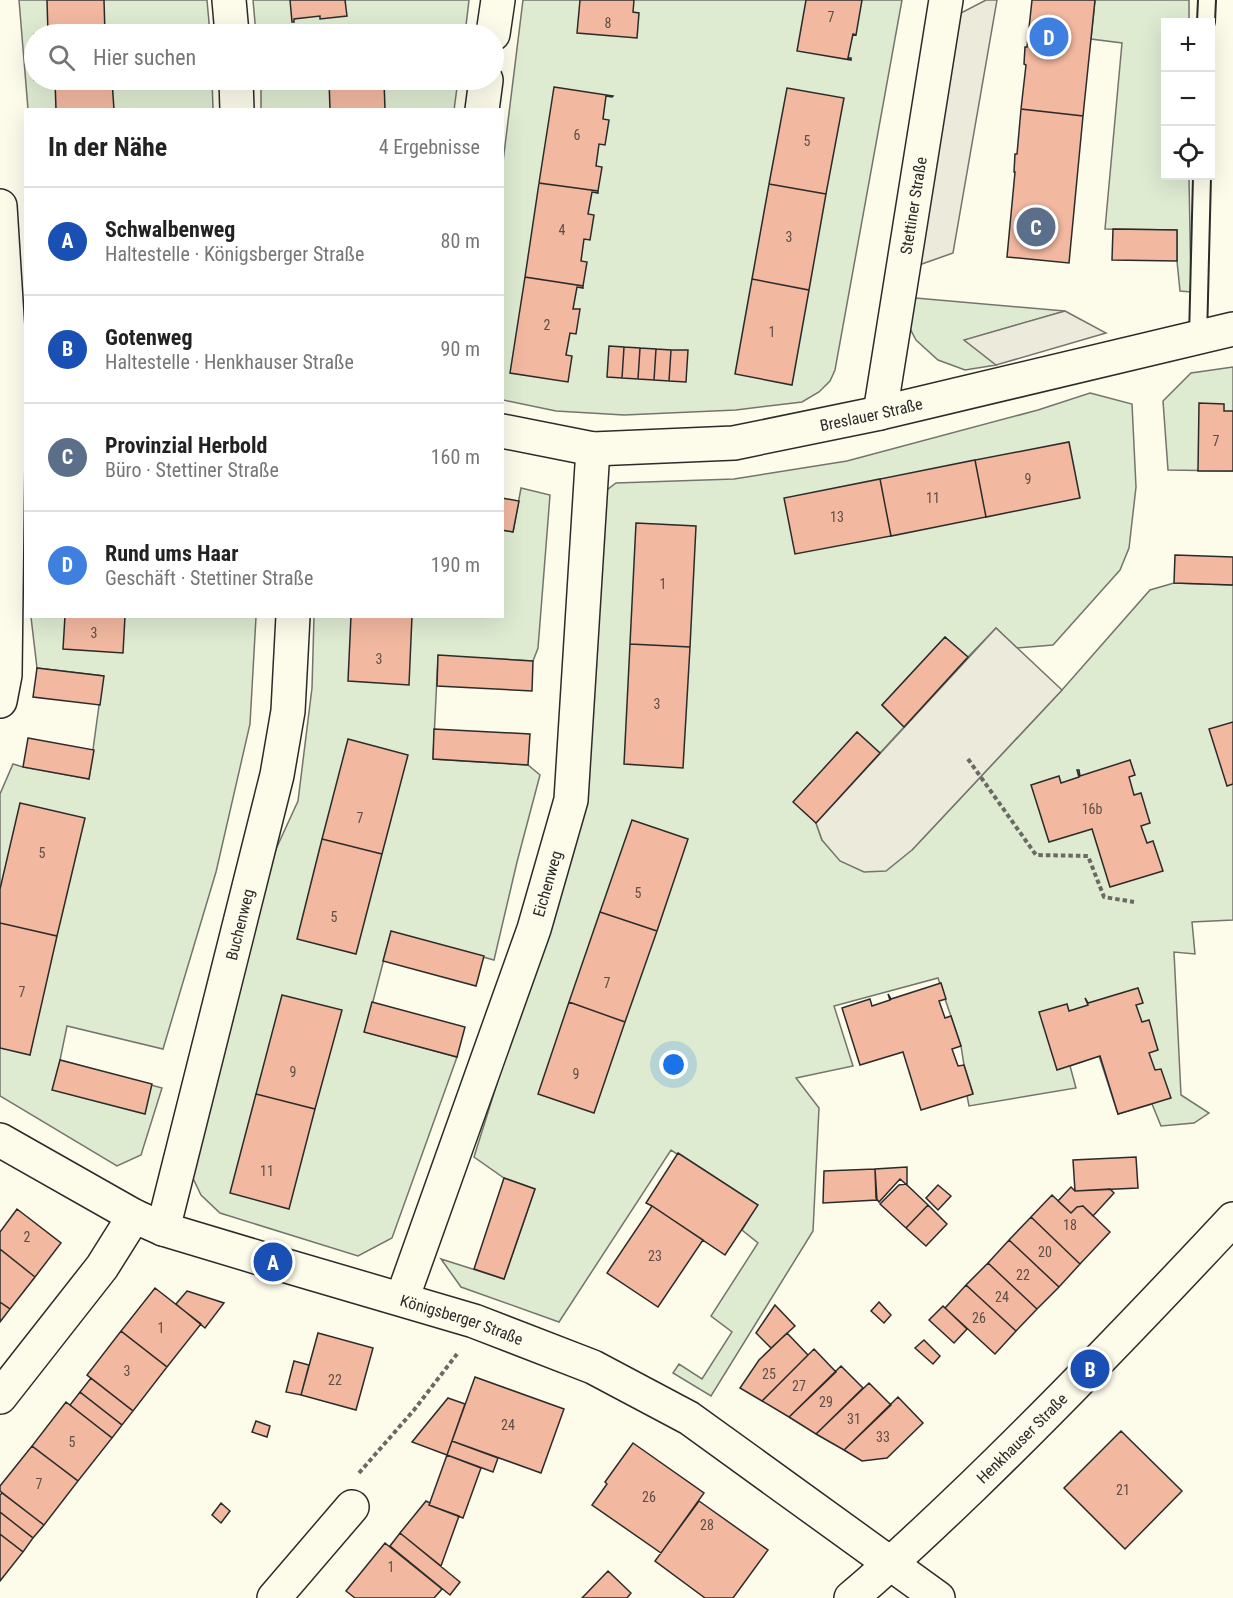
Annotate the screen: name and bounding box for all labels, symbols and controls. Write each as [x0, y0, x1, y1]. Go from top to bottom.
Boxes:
house number: 7 [828, 9, 835, 25]
house number: 8 [605, 15, 612, 31]
pin: D [1030, 15, 1068, 60]
map controls [1161, 18, 1215, 180]
button: + [1161, 18, 1215, 72]
search box [24, 24, 504, 90]
icon: search [45, 41, 78, 74]
text: Hier suchen [93, 45, 196, 70]
button: − [1161, 72, 1215, 126]
button: locate [1161, 126, 1215, 180]
house number: 6 [574, 127, 581, 143]
text: In der Nähe [48, 132, 167, 162]
house number: 5 [804, 133, 811, 149]
text: 4 Ergebnisse [379, 135, 480, 159]
street label: Stettiner Straße [896, 155, 930, 256]
pin: C [1016, 204, 1056, 250]
text: Schwalbenweg [105, 217, 235, 242]
house number: 4 [559, 222, 566, 238]
text: A [62, 229, 73, 253]
text: 80 m [441, 229, 480, 253]
house number: 3 [786, 229, 792, 245]
text: Haltestelle · Königsberger Straße [105, 242, 364, 266]
house number: 2 [544, 317, 551, 333]
house number: 1 [769, 324, 775, 340]
text: Gotenweg [105, 325, 192, 350]
text: B [62, 337, 73, 361]
text: 90 m [441, 337, 480, 361]
text: Haltestelle · Henkhauser Straße [105, 350, 354, 374]
street label: Breslauer Straße [818, 394, 924, 435]
text: Provinzial Herbold [105, 433, 268, 458]
house number: 7 [1213, 433, 1220, 449]
text: C [62, 445, 73, 469]
text: 160 m [431, 445, 480, 469]
text: Büro · Stettiner Straße [105, 458, 279, 482]
house number: 9 [1025, 471, 1031, 487]
house number: 11 [926, 490, 940, 506]
house number: 13 [830, 509, 844, 525]
text: Rund ums Haar [105, 541, 239, 566]
text: D [62, 553, 73, 577]
text: 190 m [431, 553, 480, 577]
text: Geschäft · Stettiner Straße [105, 566, 313, 590]
house number: 1 [660, 576, 666, 592]
house number: 3 [91, 625, 97, 641]
house number: 3 [376, 651, 382, 667]
house number: 3 [654, 696, 660, 712]
house number: 16b [1082, 801, 1102, 817]
house number: 7 [357, 810, 364, 826]
house number: 5 [39, 845, 46, 861]
street label: Eichenweg [529, 848, 565, 919]
house number: 5 [635, 885, 642, 901]
street label: Buchenweg [221, 887, 258, 962]
house number: 5 [331, 909, 338, 925]
house number: 7 [604, 975, 611, 991]
house number: 7 [19, 984, 26, 1000]
your location [659, 1050, 688, 1079]
house number: 9 [290, 1064, 296, 1080]
house number: 9 [573, 1066, 579, 1082]
house number: 11 [260, 1163, 274, 1179]
house number: 18 [1063, 1217, 1077, 1233]
house number: 2 [24, 1229, 31, 1245]
pin: A [254, 1240, 292, 1284]
house number: 20 [1038, 1244, 1052, 1260]
house number: 23 [648, 1248, 662, 1264]
house number: 22 [1016, 1267, 1030, 1283]
house number: 24 [995, 1289, 1009, 1305]
street label: Königsberger Straße [398, 1290, 526, 1349]
house number: 26 [972, 1310, 986, 1326]
house number: 1 [158, 1320, 164, 1336]
pin: B [1070, 1346, 1110, 1392]
house number: 3 [124, 1363, 130, 1379]
house number: 25 [762, 1366, 776, 1382]
house number: 22 [328, 1372, 342, 1388]
house number: 27 [792, 1378, 806, 1394]
street label: Henkhauser Straße [972, 1389, 1071, 1487]
house number: 29 [819, 1394, 833, 1410]
house number: 31 [847, 1411, 861, 1427]
house number: 24 [501, 1417, 515, 1433]
house number: 33 [876, 1429, 890, 1445]
house number: 5 [69, 1434, 76, 1450]
house number: 7 [36, 1476, 43, 1492]
house number: 21 [1116, 1482, 1130, 1498]
house number: 26 [642, 1489, 656, 1505]
house number: 28 [700, 1517, 714, 1533]
house number: 1 [388, 1559, 394, 1575]

